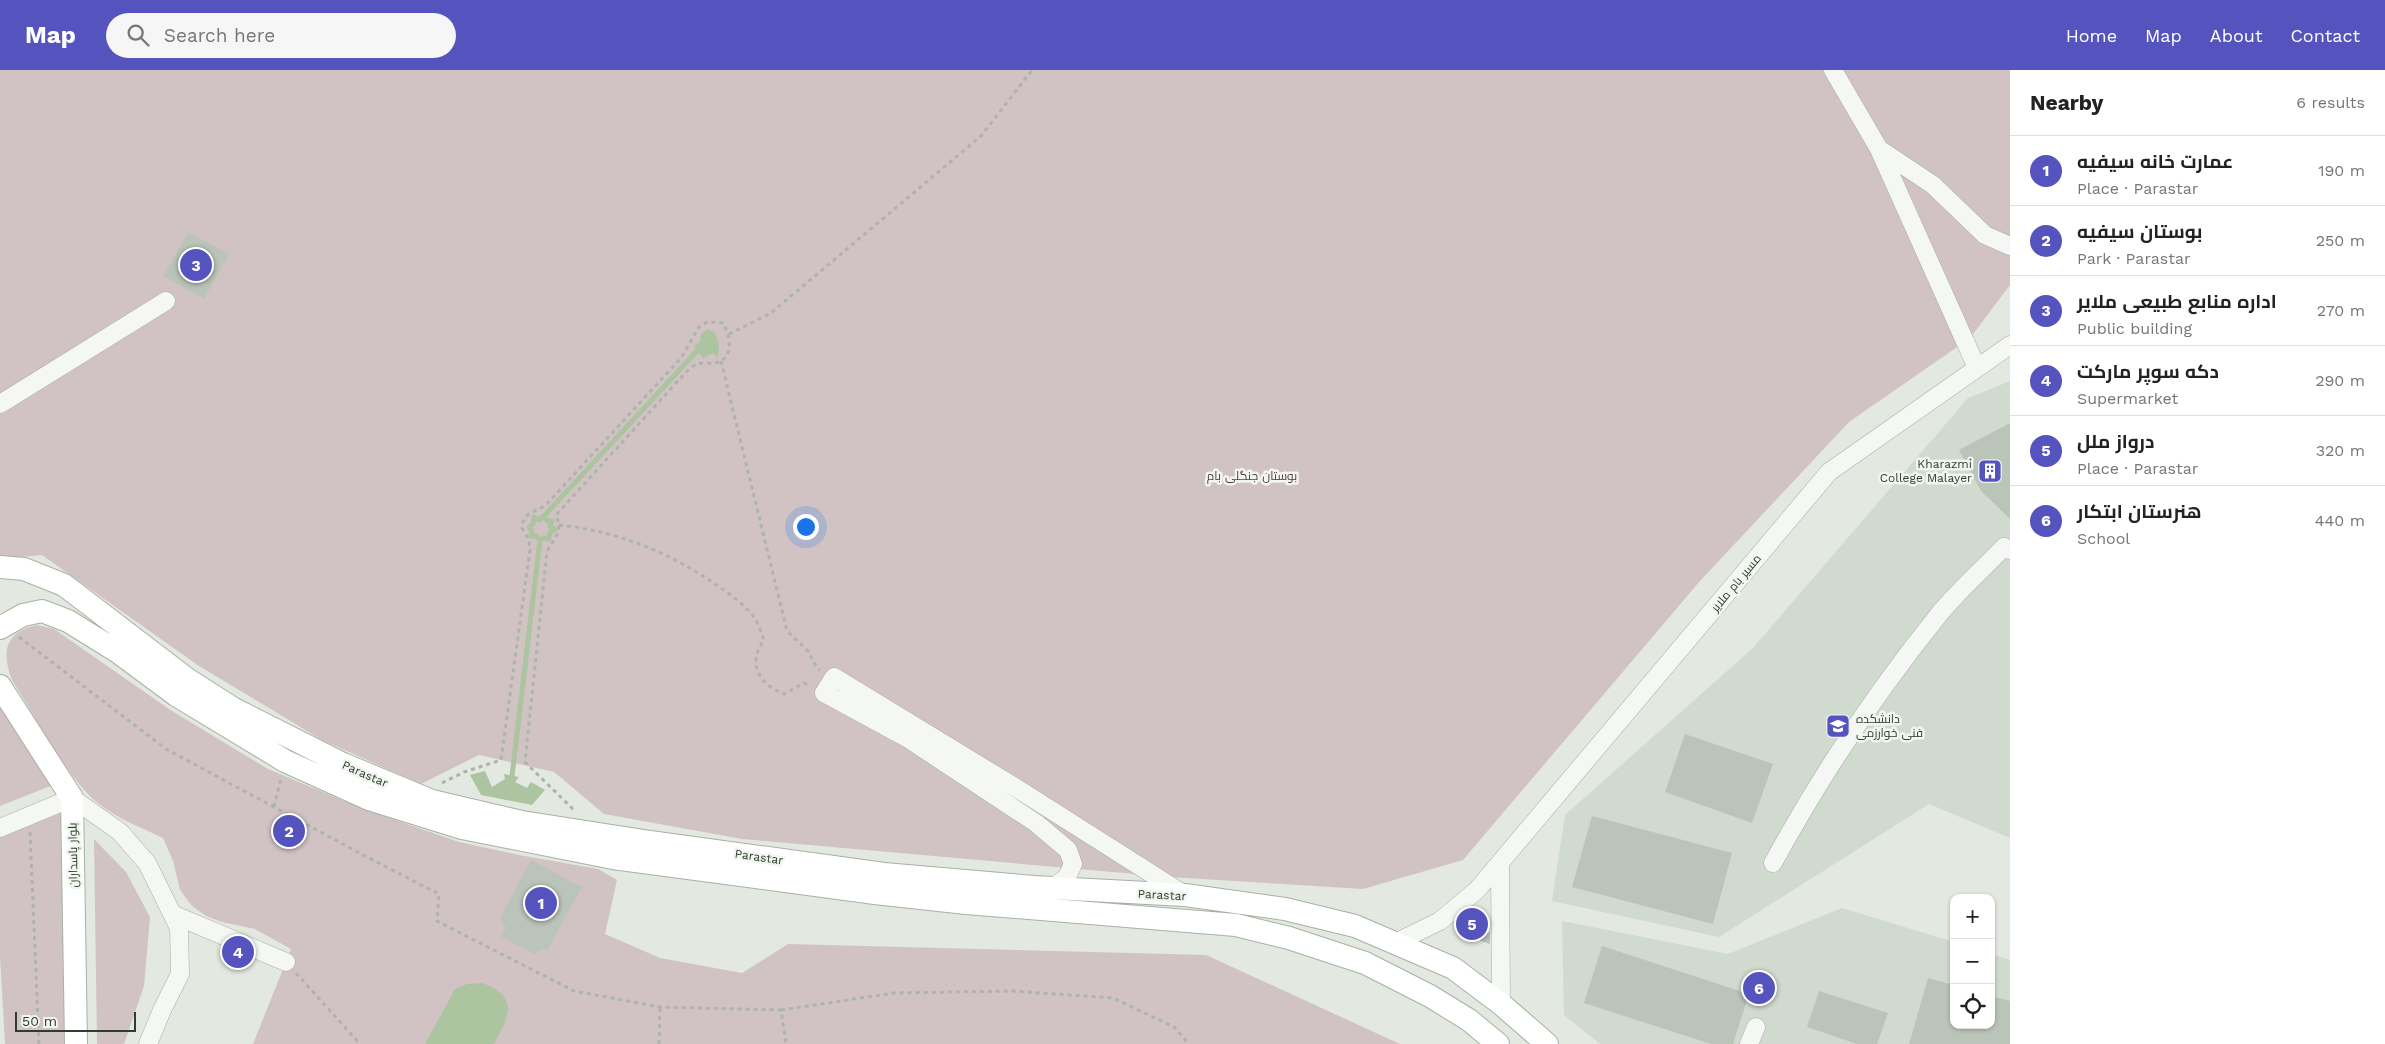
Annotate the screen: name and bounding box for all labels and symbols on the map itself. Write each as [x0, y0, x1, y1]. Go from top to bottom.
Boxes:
pin: 3 [180, 246, 212, 284]
place label: Kharazmi College Malayer [1880, 457, 1972, 485]
building icon: Kharazmi College Malayer [1977, 458, 2003, 484]
park label: بوستان جنگلی بام [1207, 469, 1297, 484]
your location [793, 514, 819, 540]
street label: مسیر بام ملایر [1707, 552, 1765, 616]
place label: دانشکده فنی خوارزمی [1856, 712, 1923, 740]
school or university icon: دانشکده فنی خوارزمی [1825, 713, 1851, 739]
street label: Parastar [340, 758, 390, 790]
pin: 2 [273, 812, 305, 850]
street label: بلوار پاسداران [65, 822, 83, 888]
street label: Parastar [734, 847, 784, 867]
pin: 1 [525, 884, 557, 922]
street label: Parastar [1137, 887, 1187, 903]
pin: 5 [1456, 905, 1488, 943]
pin: 4 [222, 933, 254, 971]
pin: 6 [1743, 969, 1775, 1007]
scale bar [15, 1009, 136, 1032]

